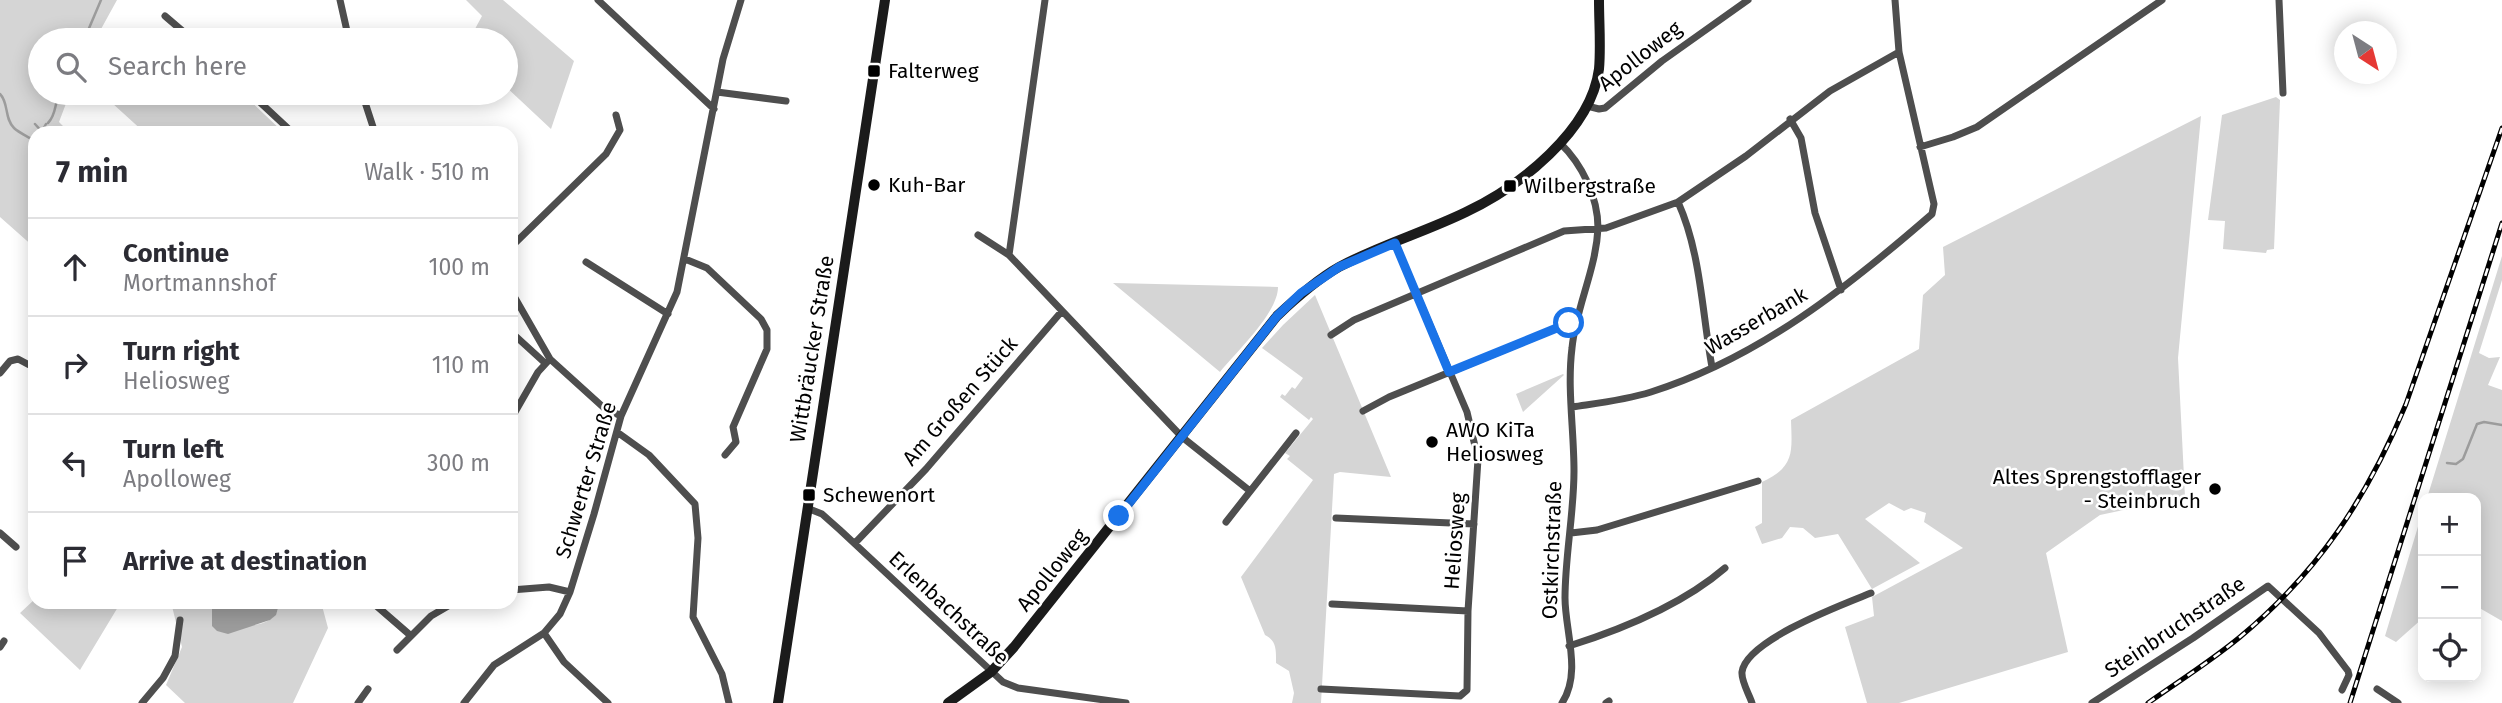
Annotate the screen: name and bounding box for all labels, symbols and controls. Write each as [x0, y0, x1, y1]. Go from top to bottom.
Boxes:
street label: Apolloweg [1593, 15, 1687, 97]
north arrow [2334, 21, 2397, 84]
search box [28, 28, 518, 105]
icon: search [52, 48, 90, 86]
text: Search here [108, 51, 247, 82]
place label: Falterweg [888, 58, 979, 84]
marker: Falterweg [866, 63, 882, 79]
text: 7 min [56, 154, 128, 190]
text: Walk · 510 m [364, 158, 490, 186]
place label: Kuh-Bar [888, 172, 965, 198]
place label: Wilbergstraße [1524, 173, 1656, 199]
marker: Kuh-Bar [866, 177, 882, 193]
marker: Wilbergstraße [1502, 178, 1518, 194]
text: Continue [123, 238, 229, 269]
icon: ahead [56, 248, 94, 286]
text: 100 m [429, 253, 490, 281]
street label: Wittbräucker Straße [784, 253, 840, 445]
text: Mortmannshof [123, 269, 276, 297]
street label: Wasserbank [1700, 281, 1812, 361]
route start [1553, 307, 1584, 338]
street label: Am Großen Stück [897, 331, 1023, 471]
text: Turn right [123, 336, 240, 367]
icon: right [56, 346, 94, 384]
text: 110 m [432, 351, 490, 379]
text: Heliosweg [123, 367, 229, 395]
street label: Schwerter Straße [550, 398, 622, 562]
place label: AWO KiTa Heliosweg [1446, 417, 1543, 467]
text: Turn left [123, 434, 224, 465]
marker: AWO KiTa Heliosweg [1424, 434, 1440, 450]
icon: left [56, 444, 94, 482]
text: 300 m [427, 449, 490, 477]
place label: Altes Sprengstofflager - Steinbruch [1993, 464, 2201, 514]
text: Apolloweg [123, 465, 231, 493]
street label: Ostkirchstraße [1537, 480, 1567, 620]
marker: Altes Sprengstofflager - Steinbruch [2207, 481, 2223, 497]
place label: Schewenort [823, 482, 935, 508]
marker: Schewenort [801, 487, 817, 503]
street label: Heliosweg [1439, 492, 1471, 590]
map controls [2418, 493, 2481, 682]
button: + [2418, 493, 2481, 556]
route end [1103, 500, 1134, 531]
street label: Apolloweg [1011, 523, 1093, 617]
icon: arrive [56, 542, 94, 580]
text: Arrive at destination [123, 546, 367, 577]
street label: Erlenbachstraße [883, 546, 1015, 670]
button: − [2418, 556, 2481, 619]
street label: Steinbruchstraße [2100, 570, 2250, 684]
button: locate [2418, 619, 2481, 682]

